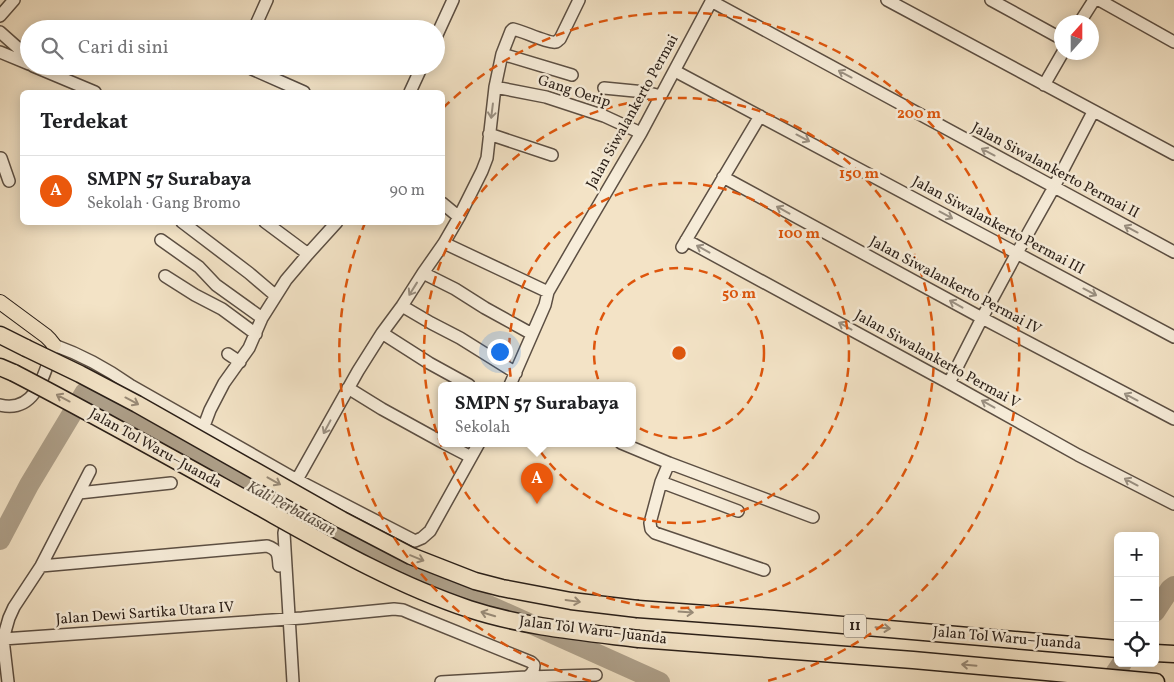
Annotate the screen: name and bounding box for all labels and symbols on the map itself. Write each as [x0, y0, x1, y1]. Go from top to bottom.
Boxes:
north arrow [1054, 15, 1099, 60]
street label: Jalan Siwalankerto Permai [582, 31, 684, 193]
one-way arrow [838, 69, 853, 79]
street label: Gang Oerip [535, 70, 613, 114]
one-way arrow [487, 103, 497, 119]
text: 200 m [897, 104, 941, 125]
street label: Jalan Siwalankerto Permai II [967, 118, 1143, 224]
one-way arrow [795, 134, 810, 144]
one-way arrow [982, 146, 996, 156]
text: 150 m [839, 164, 879, 185]
street label: Jalan Siwalankerto Permai III [908, 172, 1088, 280]
one-way arrow [775, 205, 790, 215]
one-way arrow [939, 210, 954, 220]
text: 100 m [778, 224, 821, 245]
one-way arrow [1124, 224, 1139, 233]
street label: Jalan Siwalankerto Permai IV [865, 232, 1045, 340]
one-way arrow [695, 244, 710, 254]
one-way arrow [408, 282, 418, 296]
text: 50 m [722, 284, 756, 305]
one-way arrow [1082, 287, 1096, 297]
one-way arrow [949, 299, 964, 309]
street label: Jalan Siwalankerto Permai V [850, 306, 1024, 414]
one-way arrow [839, 321, 853, 331]
your location [487, 339, 513, 365]
centre of rings [670, 344, 688, 362]
one-way arrow [1124, 392, 1139, 401]
one-way arrow [56, 393, 71, 402]
one-way arrow [124, 397, 139, 406]
one-way arrow [981, 399, 996, 409]
street label: Jalan Tol Waru–Juanda [85, 404, 225, 494]
one-way arrow [322, 419, 332, 434]
pin: A [521, 463, 553, 504]
water label: Kali Perbatasan [242, 476, 340, 542]
one-way arrow [266, 477, 280, 487]
one-way arrow [1124, 477, 1139, 486]
one-way arrow [409, 553, 424, 563]
one-way arrow [565, 596, 581, 606]
street label: Jalan Dewi Sartika Utara IV [55, 597, 235, 631]
one-way arrow [678, 608, 694, 617]
one-way arrow [480, 609, 496, 619]
street label: Jalan Tol Waru–Juanda [518, 612, 668, 650]
road number: 11 [844, 614, 866, 638]
street label: Jalan Tol Waru–Juanda [932, 622, 1082, 656]
one-way arrow [875, 624, 891, 633]
one-way arrow [961, 660, 977, 670]

